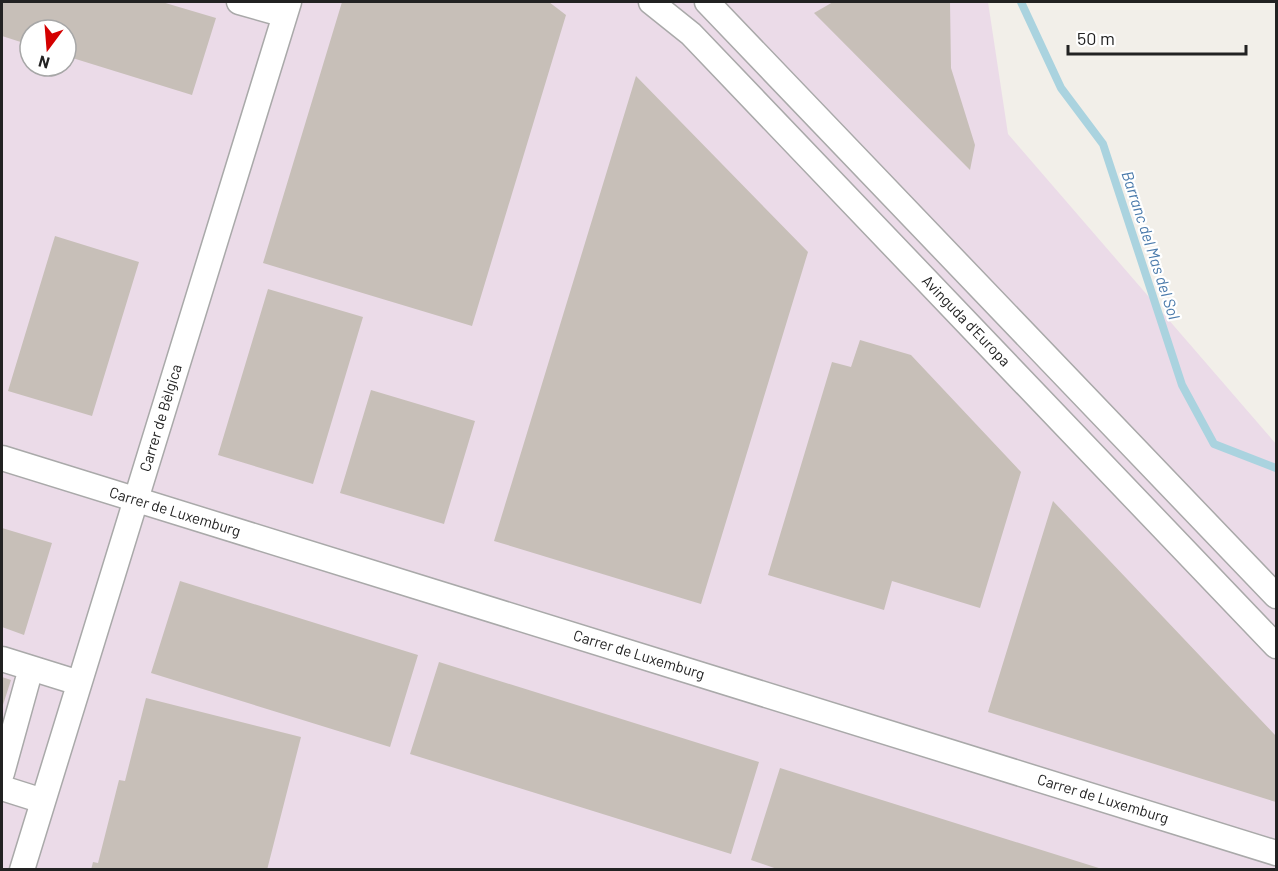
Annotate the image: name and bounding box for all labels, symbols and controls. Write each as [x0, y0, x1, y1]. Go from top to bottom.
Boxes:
north arrow [18, 18, 78, 78]
scale bar [1068, 18, 1246, 56]
text: 50 m [1077, 27, 1115, 49]
text: N [36, 52, 51, 73]
water label: Barranc del Mas del Sol [1118, 168, 1185, 322]
street label: Avinguda d'Europa [919, 271, 1015, 370]
street label: Carrer de Bèlgica [135, 362, 185, 474]
street label: Carrer de Luxemburg [107, 482, 243, 540]
street label: Carrer de Luxemburg [571, 625, 707, 683]
street label: Carrer de Luxemburg [1035, 769, 1171, 827]

